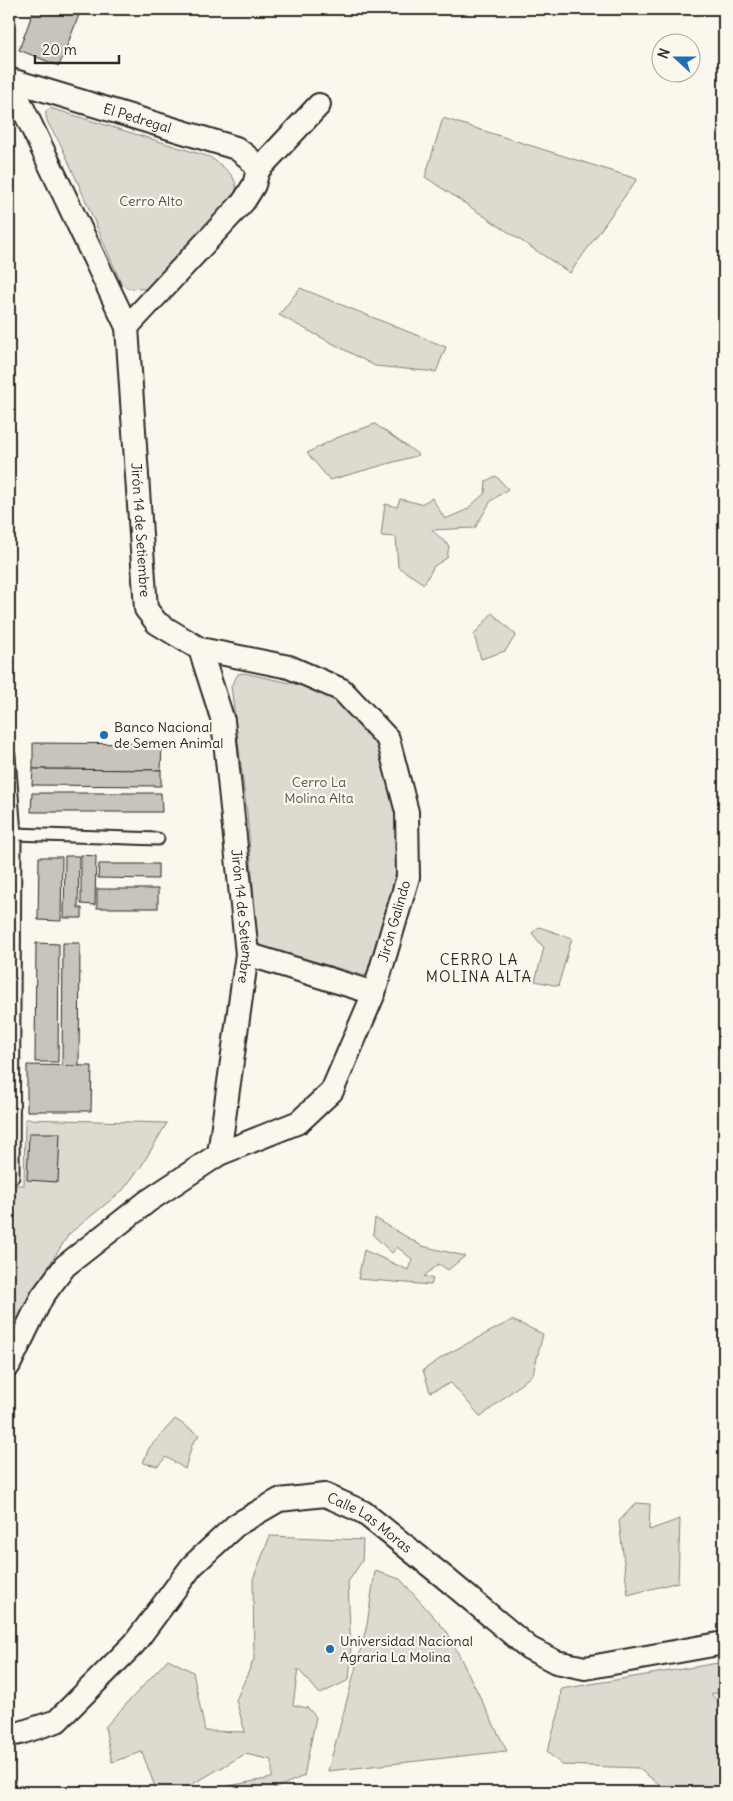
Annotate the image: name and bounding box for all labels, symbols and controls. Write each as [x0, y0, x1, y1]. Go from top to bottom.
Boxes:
scale bar [35, 32, 119, 64]
north arrow [650, 32, 700, 82]
text: 20 m [42, 40, 77, 59]
text: N [654, 46, 674, 61]
street label: El Pedregal [101, 99, 174, 137]
park label: Cerro Alto [119, 192, 183, 210]
street label: Jirón 14 de Setiembre [127, 462, 154, 598]
place label: Banco Nacional de Semen Animal [114, 718, 223, 752]
marker: Banco Nacional de Semen Animal [98, 729, 110, 741]
park label: Cerro La Molina Alta [284, 773, 354, 807]
street label: Jirón 14 de Setiembre [227, 848, 256, 985]
street label: Jirón Galindo [374, 878, 414, 964]
district label: CERRO LA MOLINA ALTA [426, 950, 532, 986]
street label: Calle Las Moras [324, 1488, 416, 1557]
place label: Universidad Nacional Agraria La Molina [340, 1632, 473, 1666]
marker: Universidad Nacional Agraria La Molina [324, 1643, 336, 1655]

